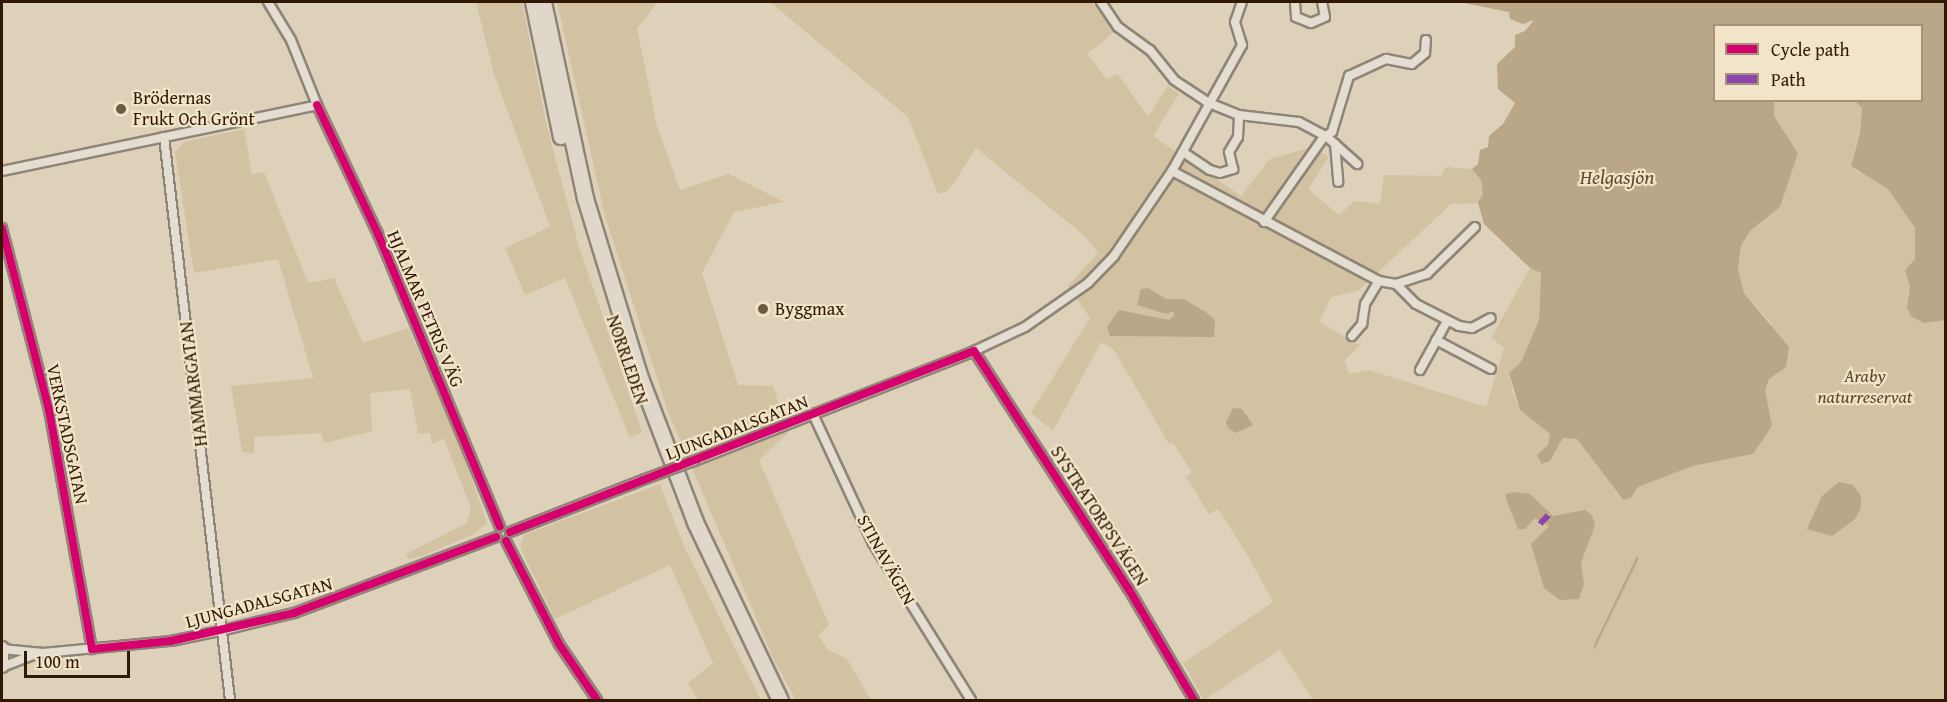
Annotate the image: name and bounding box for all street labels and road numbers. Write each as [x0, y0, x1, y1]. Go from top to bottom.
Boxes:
street label: HJALMAR PETRIS VÄG [382, 227, 468, 391]
street label: NORRLEDEN [602, 312, 652, 408]
street label: HAMMARGATAN [176, 320, 212, 448]
street label: VERKSTADSGATAN [42, 362, 92, 506]
street label: LJUNGADALSGATAN [663, 391, 811, 465]
street label: SYSTRATORPSVÄGEN [1046, 442, 1152, 590]
street label: STINAVÄGEN [852, 511, 920, 609]
street label: LJUNGADALSGATAN [183, 573, 335, 633]

